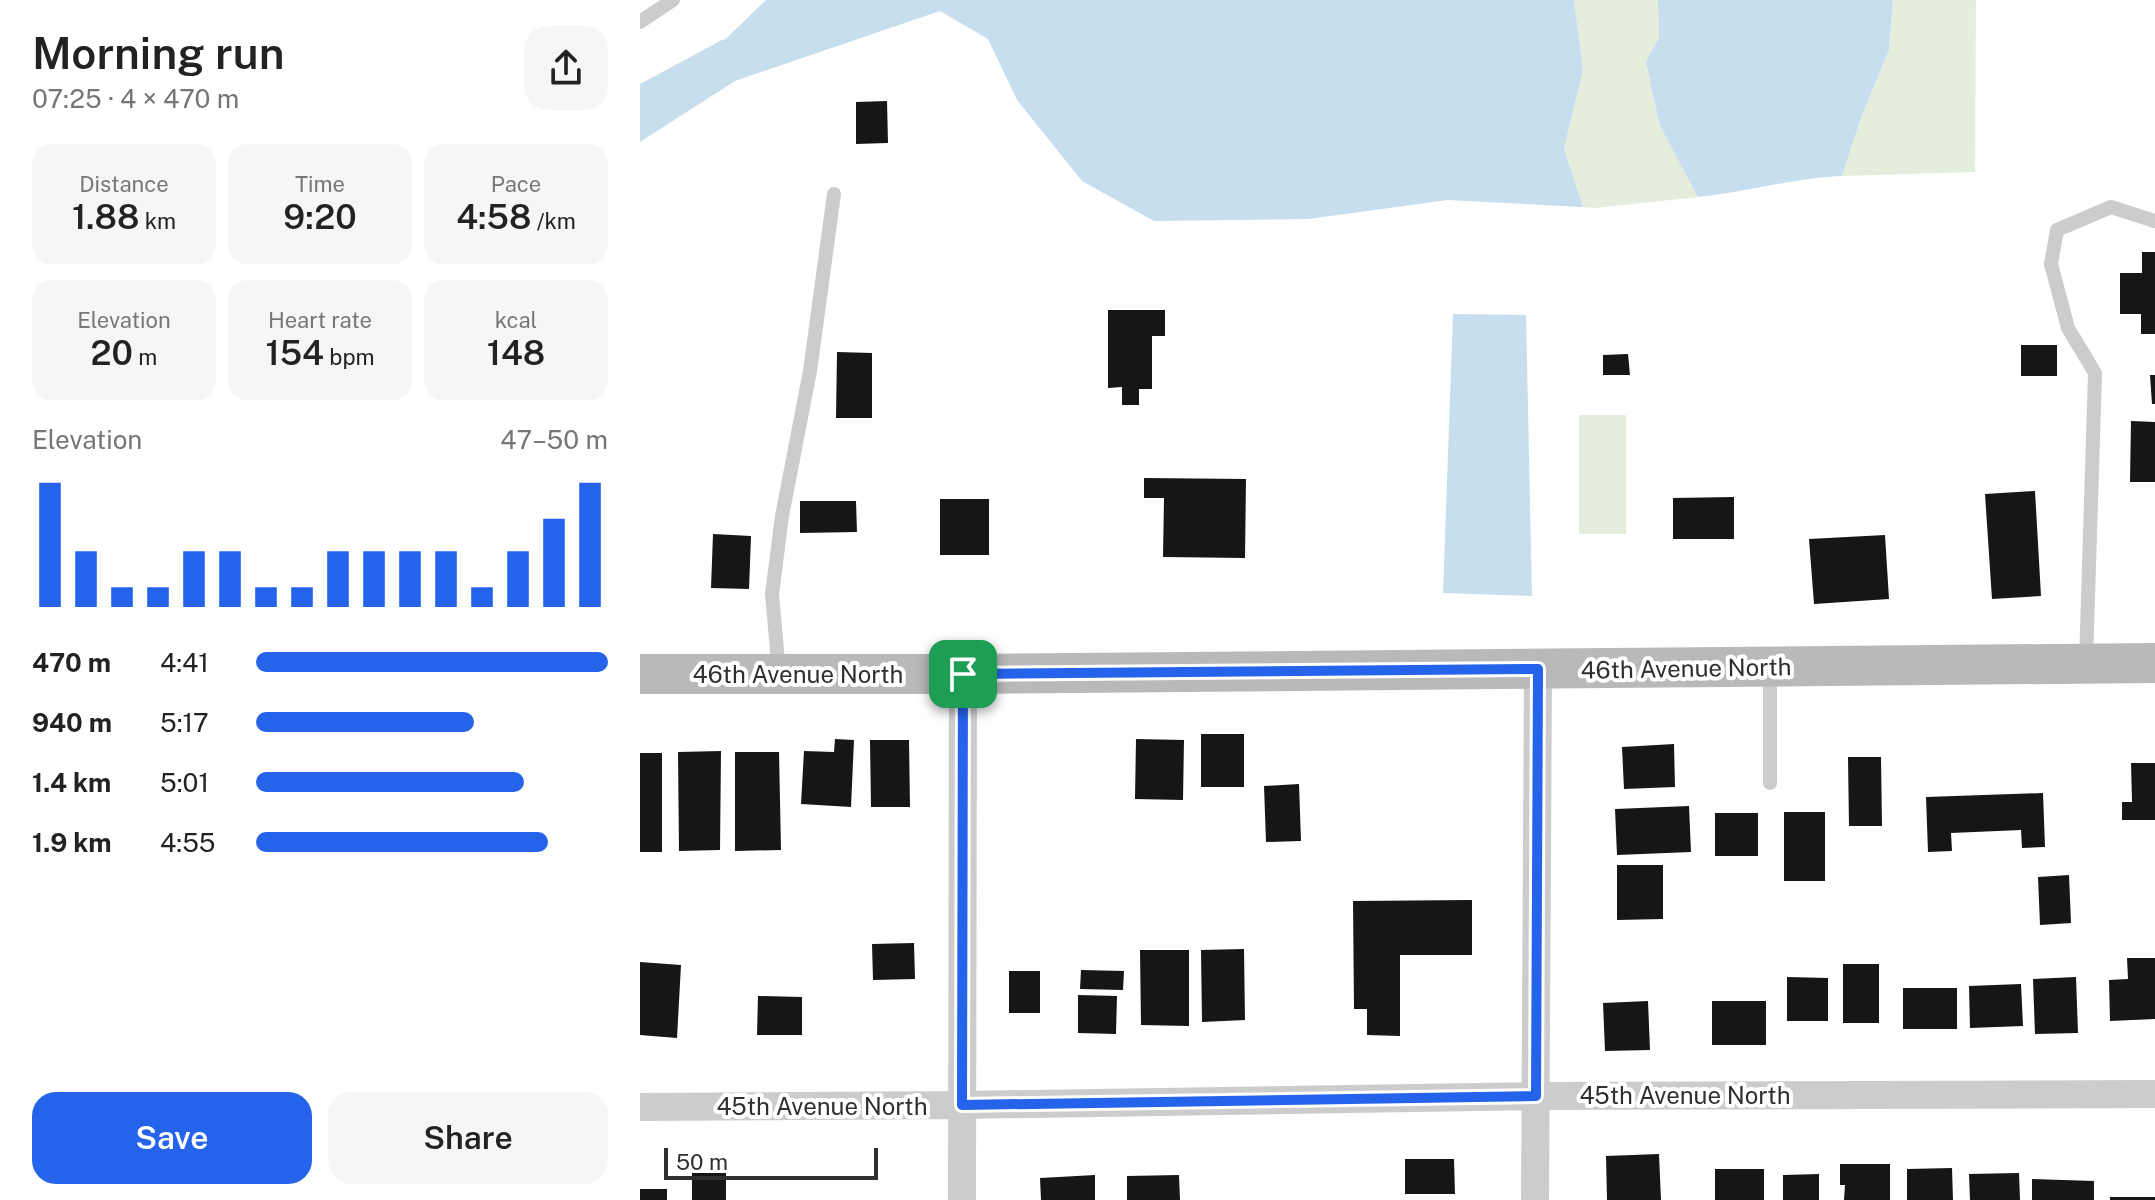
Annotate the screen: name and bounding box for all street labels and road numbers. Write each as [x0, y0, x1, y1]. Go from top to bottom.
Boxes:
street label: 46th Avenue North [1580, 652, 1792, 684]
street label: 46th Avenue North [693, 660, 903, 688]
street label: 45th Avenue North [1579, 1081, 1791, 1109]
street label: 45th Avenue North [716, 1092, 928, 1120]

